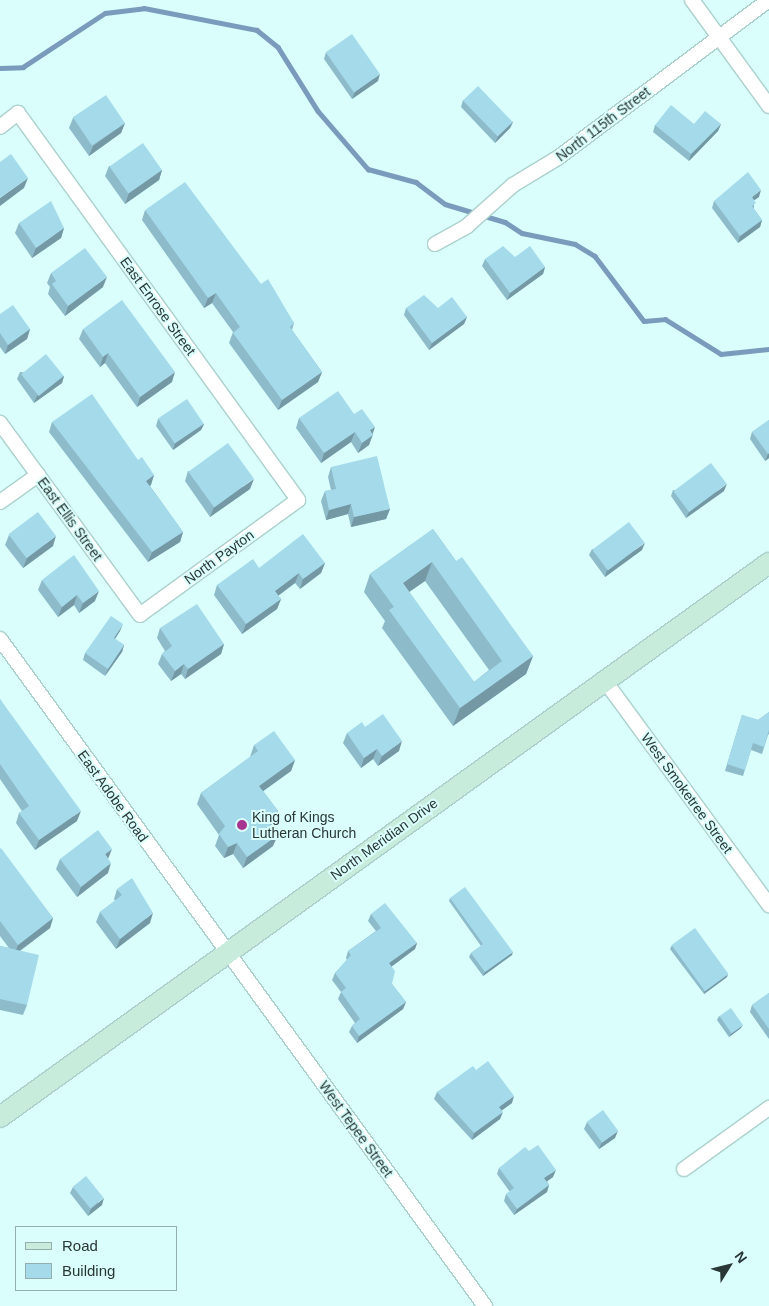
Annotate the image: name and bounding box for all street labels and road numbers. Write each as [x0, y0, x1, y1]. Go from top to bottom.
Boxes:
street label: North 115th Street [553, 83, 653, 165]
street label: East Enrose Street [117, 254, 199, 358]
street label: East Ellis Street [34, 474, 106, 564]
street label: North Payton [181, 526, 257, 588]
street label: West Smoketree Street [638, 730, 736, 856]
street label: East Adobe Road [74, 747, 152, 845]
street label: North Meridian Drive [327, 794, 441, 884]
street label: West Tepee Street [315, 1078, 397, 1180]

